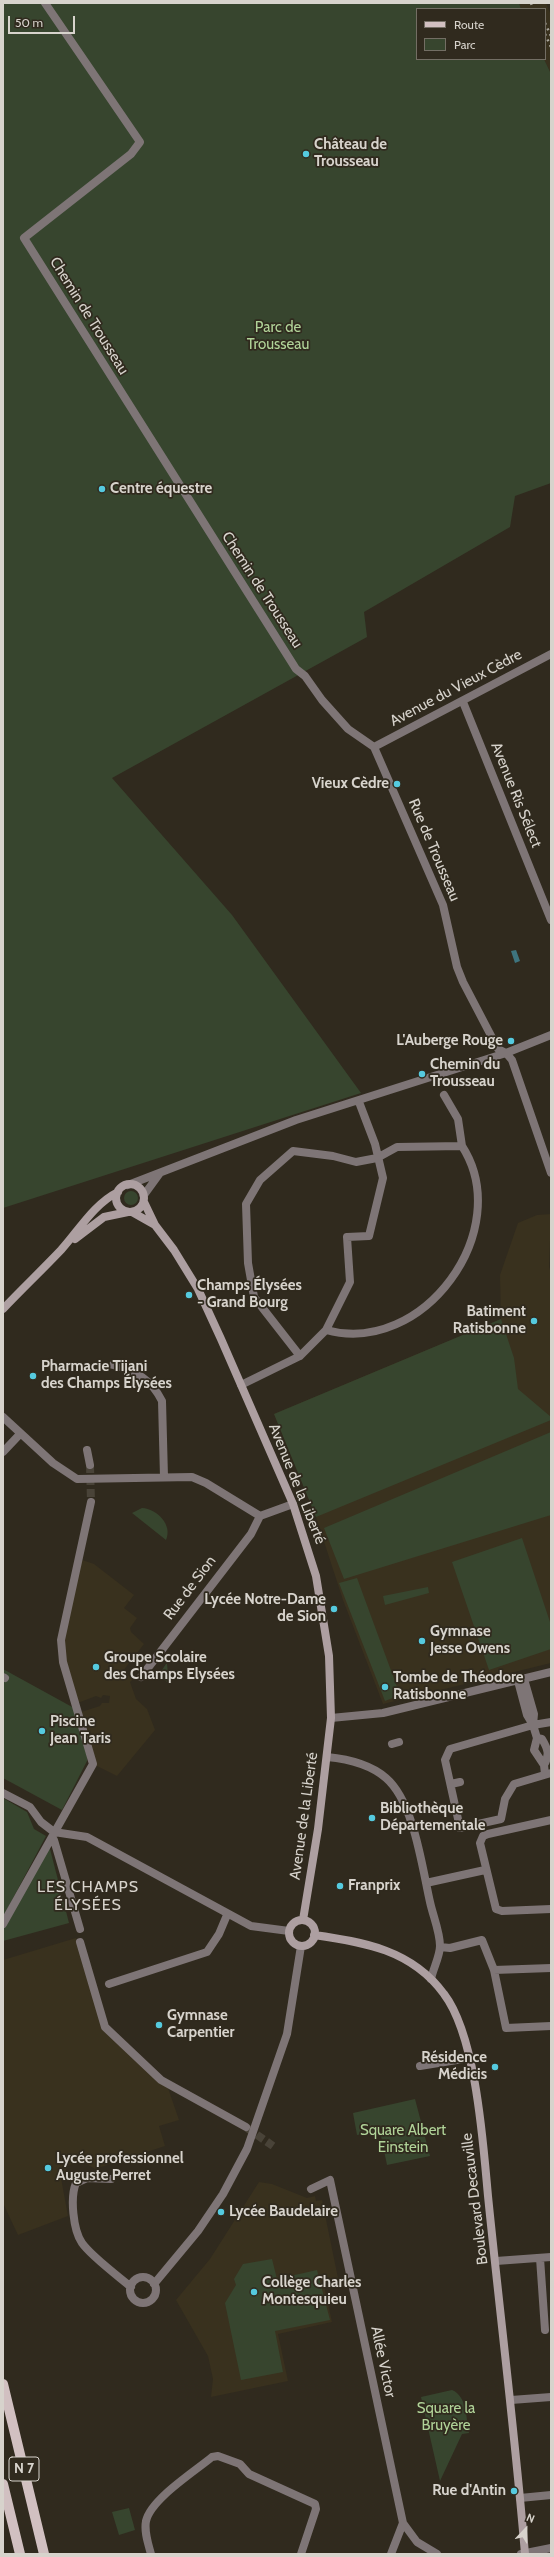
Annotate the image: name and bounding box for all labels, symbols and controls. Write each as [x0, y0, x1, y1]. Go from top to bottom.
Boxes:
scale bar [10, 8, 77, 34]
legend [416, 8, 546, 60]
text: 50 m [15, 15, 43, 30]
text: Route [454, 17, 484, 32]
text: Parc [454, 37, 476, 52]
place label: Château de Trousseau [314, 136, 387, 171]
marker: Château de Trousseau [301, 149, 311, 159]
street label: Chemin de Trousseau [46, 254, 132, 378]
park label: Parc de Trousseau [247, 319, 309, 354]
place label: Centre équestre [110, 480, 212, 498]
marker: Centre équestre [97, 484, 107, 494]
street label: Chemin de Trousseau [218, 528, 306, 652]
street label: Avenue du Vieux Cèdre [387, 646, 525, 730]
street label: Avenue Ris Sélect [487, 740, 545, 850]
place label: Vieux Cèdre [312, 775, 389, 793]
marker: Vieux Cèdre [392, 779, 402, 789]
street label: Rue de Trousseau [404, 796, 464, 904]
place label: L'Auberge Rouge [396, 1032, 503, 1050]
marker: L'Auberge Rouge [506, 1036, 516, 1046]
place label: Chemin du Trousseau [430, 1056, 500, 1091]
marker: Chemin du Trousseau [417, 1069, 427, 1079]
place label: Champs Élysées - Grand Bourg [197, 1277, 302, 1312]
marker: Champs Élysées - Grand Bourg [184, 1290, 194, 1300]
place label: Batiment Ratisbonne [453, 1303, 526, 1338]
marker: Batiment Ratisbonne [529, 1316, 539, 1326]
place label: Pharmacie Tijani des Champs Élysées [41, 1358, 172, 1393]
marker: Pharmacie Tijani des Champs Élysées [28, 1371, 38, 1381]
street label: Avenue de la Liberté [265, 1421, 329, 1547]
street label: Rue de Sion [160, 1552, 220, 1624]
place label: Lycée Notre-Dame de Sion [204, 1591, 326, 1626]
marker: Lycée Notre-Dame de Sion [329, 1604, 339, 1614]
place label: Gymnase Jesse Owens [430, 1623, 510, 1658]
marker: Gymnase Jesse Owens [417, 1636, 427, 1646]
place label: Groupe Scolaire des Champs Elysées [104, 1649, 235, 1684]
marker: Groupe Scolaire des Champs Elysées [91, 1662, 101, 1672]
place label: Tombe de Théodore Ratisbonne [393, 1669, 524, 1704]
marker: Tombe de Théodore Ratisbonne [380, 1682, 390, 1692]
place label: Piscine Jean Taris [50, 1713, 111, 1748]
marker: Piscine Jean Taris [37, 1726, 47, 1736]
street label: Avenue de la Liberté [286, 1751, 322, 1881]
place label: Bibliothèque Départementale [380, 1800, 485, 1835]
marker: Bibliothèque Départementale [367, 1813, 377, 1823]
district label: LES CHAMPS ÉLYSÉES [37, 1877, 139, 1915]
place label: Franprix [348, 1877, 400, 1895]
marker: Franprix [335, 1881, 345, 1891]
place label: Gymnase Carpentier [167, 2007, 234, 2042]
marker: Gymnase Carpentier [154, 2020, 164, 2030]
place label: Résidence Médicis [421, 2049, 487, 2084]
marker: Résidence Médicis [490, 2062, 500, 2072]
park label: Square Albert Einstein [360, 2122, 446, 2157]
street label: Boulevard Decauville [458, 2132, 492, 2266]
place label: Lycée professionnel Auguste Perret [56, 2150, 184, 2185]
marker: Lycée professionnel Auguste Perret [43, 2163, 53, 2173]
place label: Lycée Baudelaire [229, 2203, 338, 2221]
marker: Lycée Baudelaire [216, 2207, 226, 2217]
place label: Collège Charles Montesquieu [262, 2274, 361, 2309]
marker: Collège Charles Montesquieu [249, 2287, 259, 2297]
street label: Allée Victor [367, 2325, 399, 2399]
park label: Square la Bruyère [417, 2400, 475, 2435]
road number: N 7 [9, 2457, 39, 2481]
place label: Rue d'Antin [432, 2482, 506, 2500]
marker: Rue d'Antin [509, 2486, 519, 2496]
north arrow [506, 2509, 546, 2549]
text: N [524, 2510, 537, 2526]

